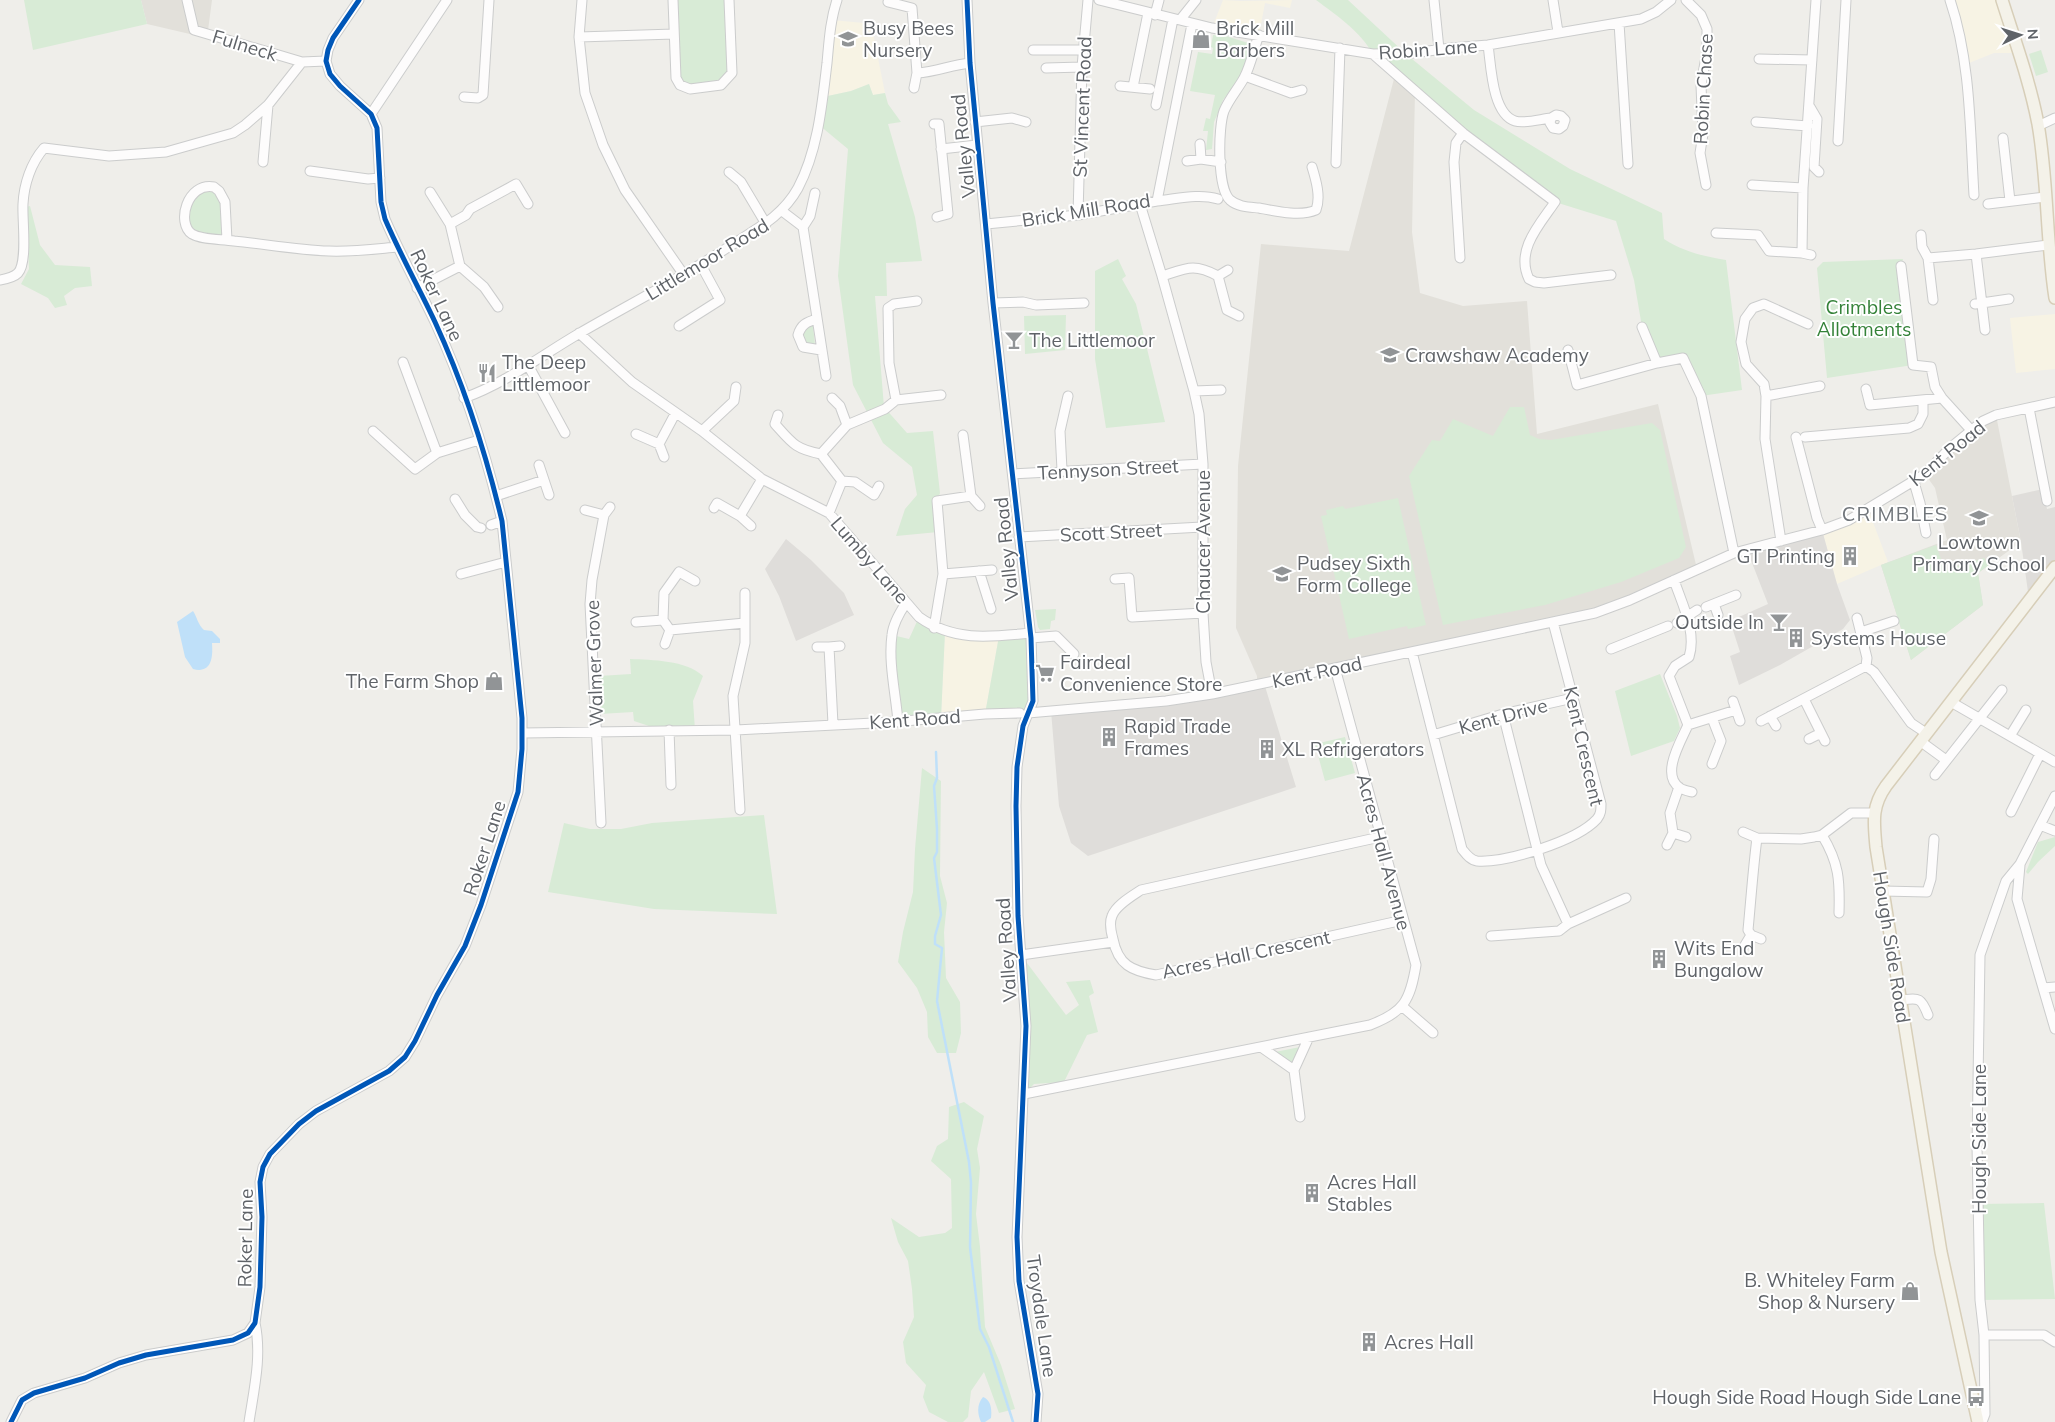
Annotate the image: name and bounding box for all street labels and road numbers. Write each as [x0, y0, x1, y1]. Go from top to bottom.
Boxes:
street label: Fulneck [210, 24, 281, 66]
street label: Robin Chase [1688, 33, 1718, 145]
street label: Robin Lane [1378, 34, 1478, 64]
street label: St Vincent Road [1068, 36, 1096, 178]
street label: Valley Road [946, 93, 980, 199]
street label: Brick Mill Road [1020, 188, 1152, 232]
street label: Littlemoor Road [641, 213, 773, 305]
street label: Roker Lane [405, 245, 469, 345]
street label: Kent Road [1904, 415, 1990, 491]
street label: Tennyson Street [1037, 453, 1180, 485]
street label: Chaucer Avenue [1191, 470, 1215, 614]
street label: Valley Road [989, 496, 1023, 602]
street label: Lumby Lane [826, 512, 914, 608]
street label: Scott Street [1059, 517, 1163, 547]
street label: Walmer Grove [580, 599, 608, 727]
street label: Kent Road [1270, 651, 1364, 693]
street label: Kent Crescent [1559, 684, 1609, 808]
street label: Kent Drive [1456, 693, 1550, 739]
street label: Kent Road [869, 704, 961, 734]
street label: Acres Hall Avenue [1352, 771, 1416, 933]
street label: Roker Lane [457, 797, 511, 899]
street label: Hough Side Road [1868, 869, 1916, 1025]
street label: Valley Road [990, 897, 1022, 1003]
street label: Acres Hall Crescent [1160, 924, 1333, 984]
street label: Hough Side Lane [1967, 1064, 1991, 1214]
street label: Roker Lane [232, 1188, 258, 1288]
street label: Troydale Lane [1022, 1253, 1062, 1379]

